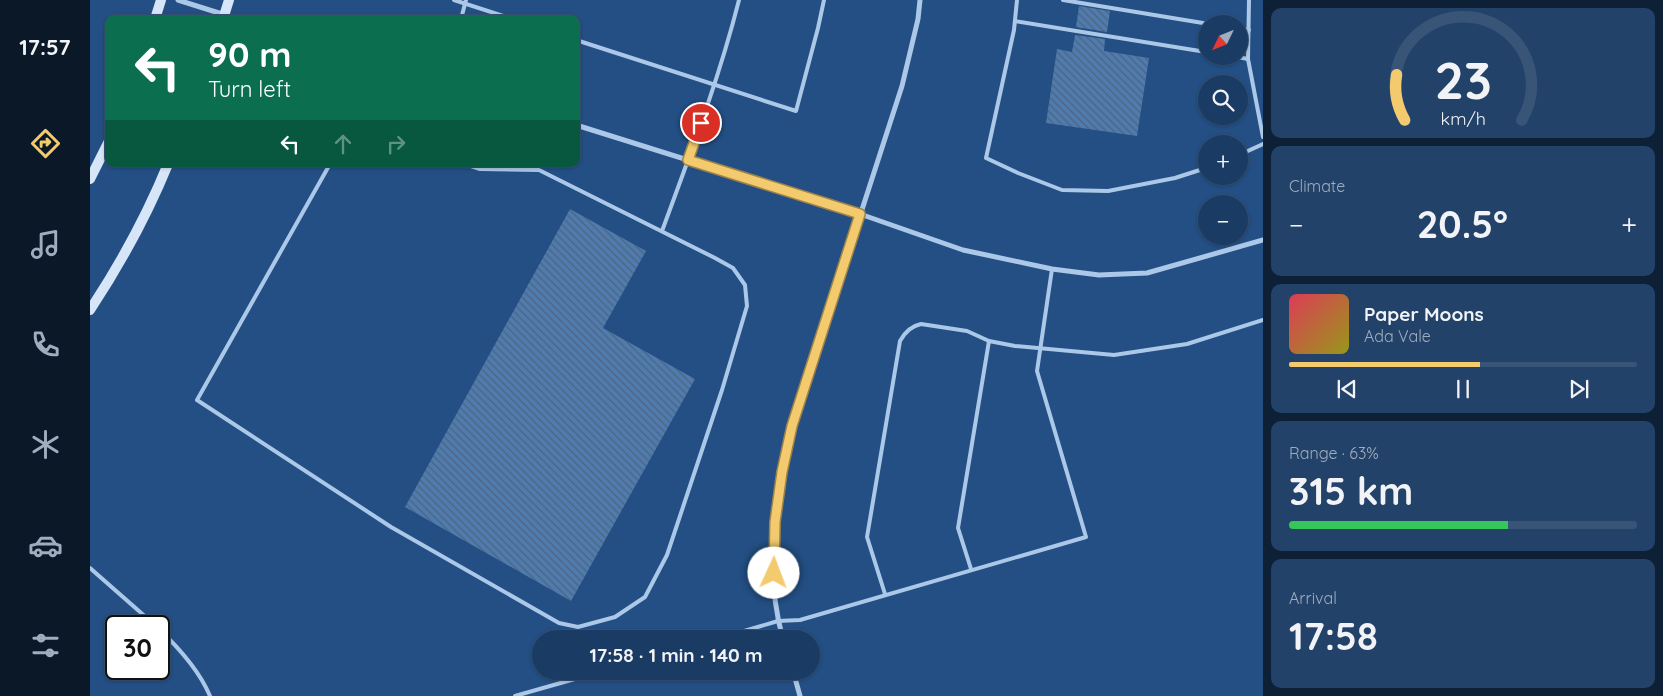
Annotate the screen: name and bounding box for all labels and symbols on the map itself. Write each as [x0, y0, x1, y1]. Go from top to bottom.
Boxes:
north arrow [1198, 15, 1248, 65]
pin [680, 102, 722, 144]
position arrow [747, 546, 799, 598]
speed limit sign: 30 [105, 615, 170, 680]

